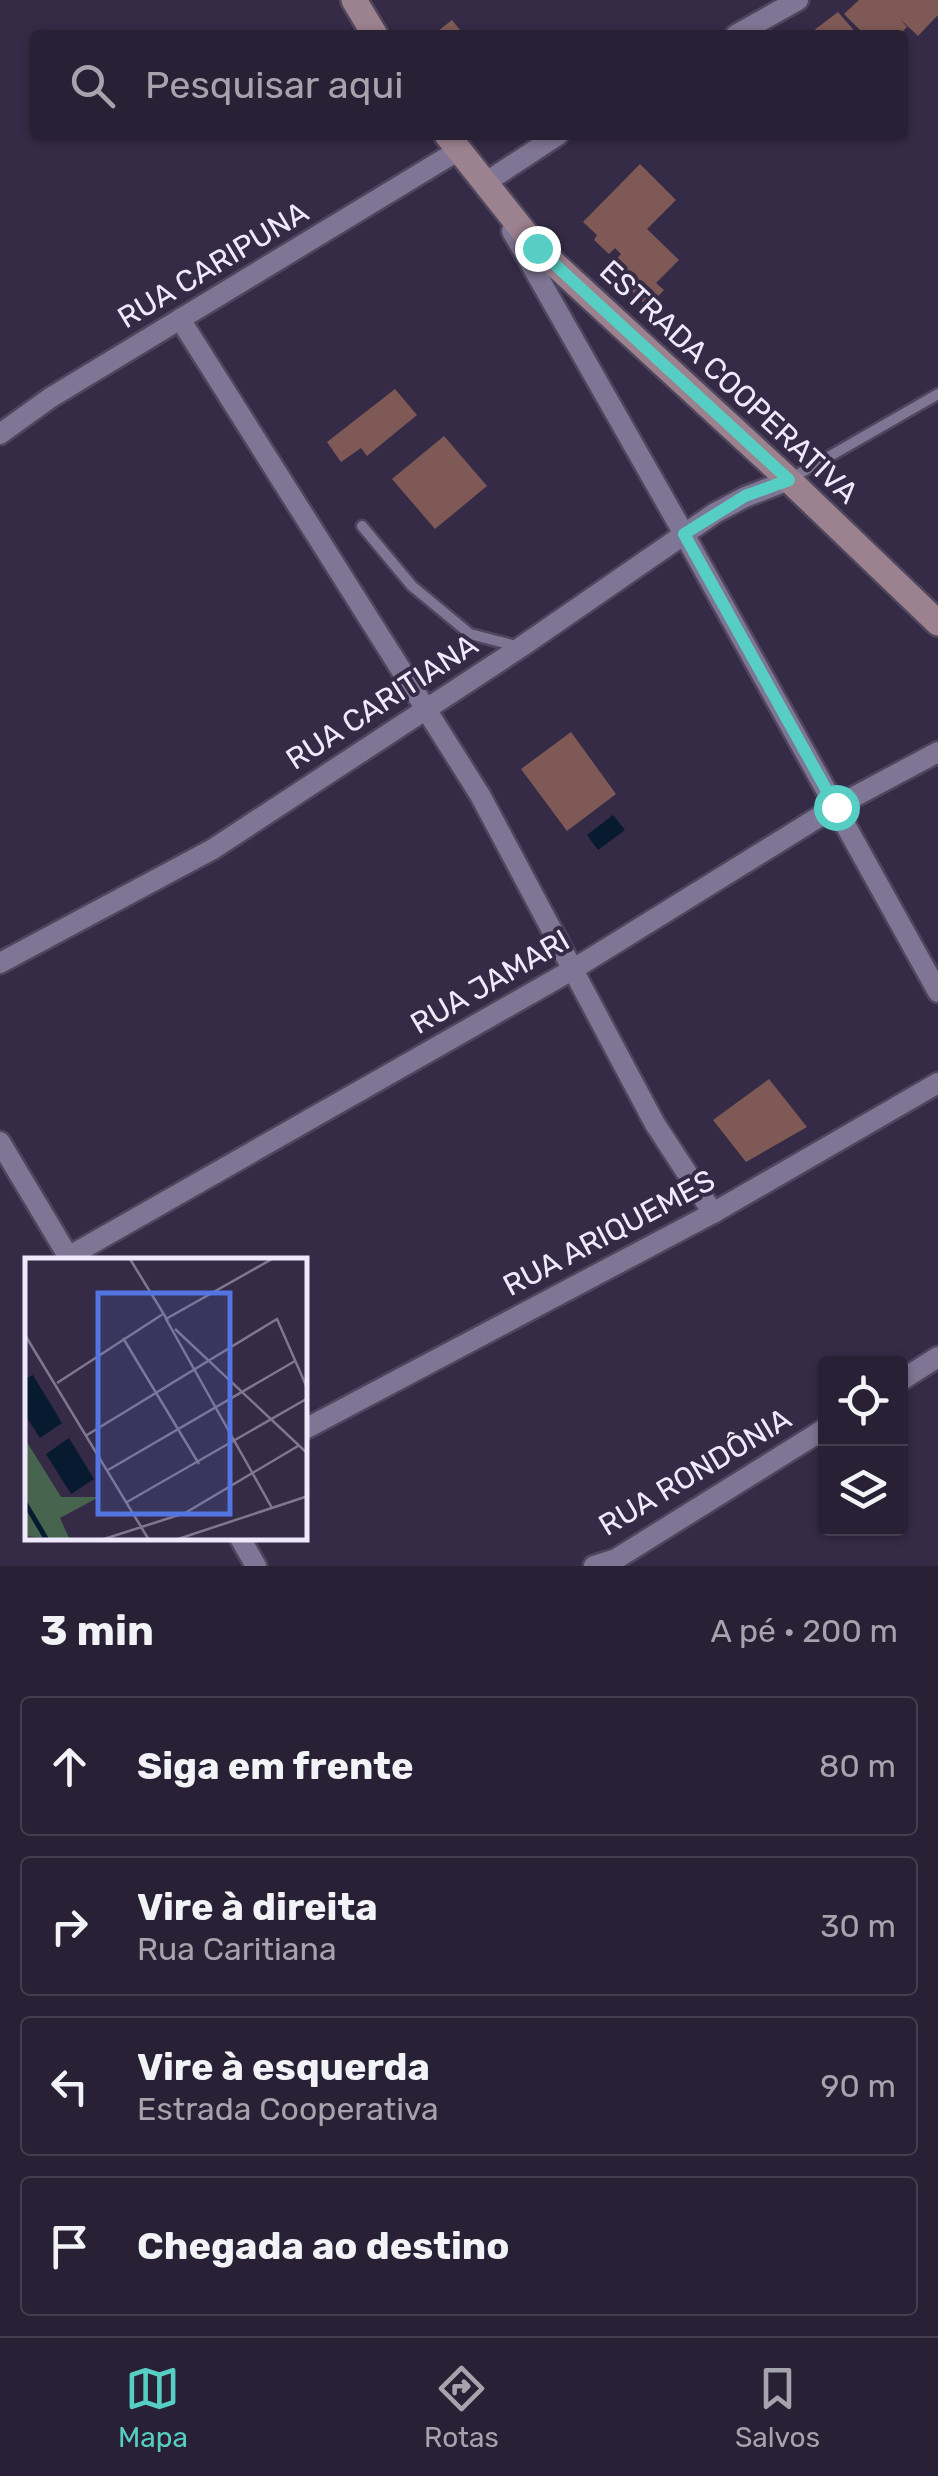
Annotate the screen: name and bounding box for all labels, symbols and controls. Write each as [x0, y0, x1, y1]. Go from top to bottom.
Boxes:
search box [30, 30, 908, 140]
icon: search [65, 58, 120, 113]
text: Pesquisar aqui [145, 62, 403, 108]
street label: RUA CARIPUNA [111, 194, 315, 336]
route end [515, 226, 561, 272]
street label: ESTRADA COOPERATIVA [592, 253, 866, 511]
street label: RUA CARITIANA [279, 627, 485, 777]
route start [814, 785, 860, 831]
street label: RUA JAMARI [404, 922, 576, 1042]
street label: RUA ARIQUEMES [497, 1162, 721, 1304]
inset map [25, 1258, 308, 1541]
map controls [818, 1356, 908, 1536]
button: locate [818, 1356, 908, 1446]
street label: RUA RONDÔNIA [592, 1400, 798, 1544]
button: layers [818, 1446, 908, 1536]
text: 3 min [40, 1606, 154, 1656]
text: A pé · 200 m [711, 1612, 898, 1650]
icon: ahead [42, 1739, 97, 1794]
text: Siga em frente [137, 1743, 414, 1789]
text: 80 m [819, 1747, 896, 1785]
text: Vire à direita [137, 1884, 378, 1930]
icon: right [42, 1899, 97, 1954]
text: 30 m [820, 1907, 896, 1945]
text: Rua Caritiana [137, 1930, 337, 1968]
text: Vire à esquerda [137, 2044, 430, 2090]
icon: left [42, 2059, 97, 2114]
text: 90 m [820, 2067, 896, 2105]
text: Estrada Cooperativa [137, 2090, 439, 2128]
icon: arrive [42, 2219, 97, 2274]
text: Chegada ao destino [137, 2223, 509, 2269]
tab: Mapa [118, 2361, 188, 2454]
tab: Rotas [424, 2361, 499, 2454]
tab: Salvos [735, 2361, 820, 2454]

